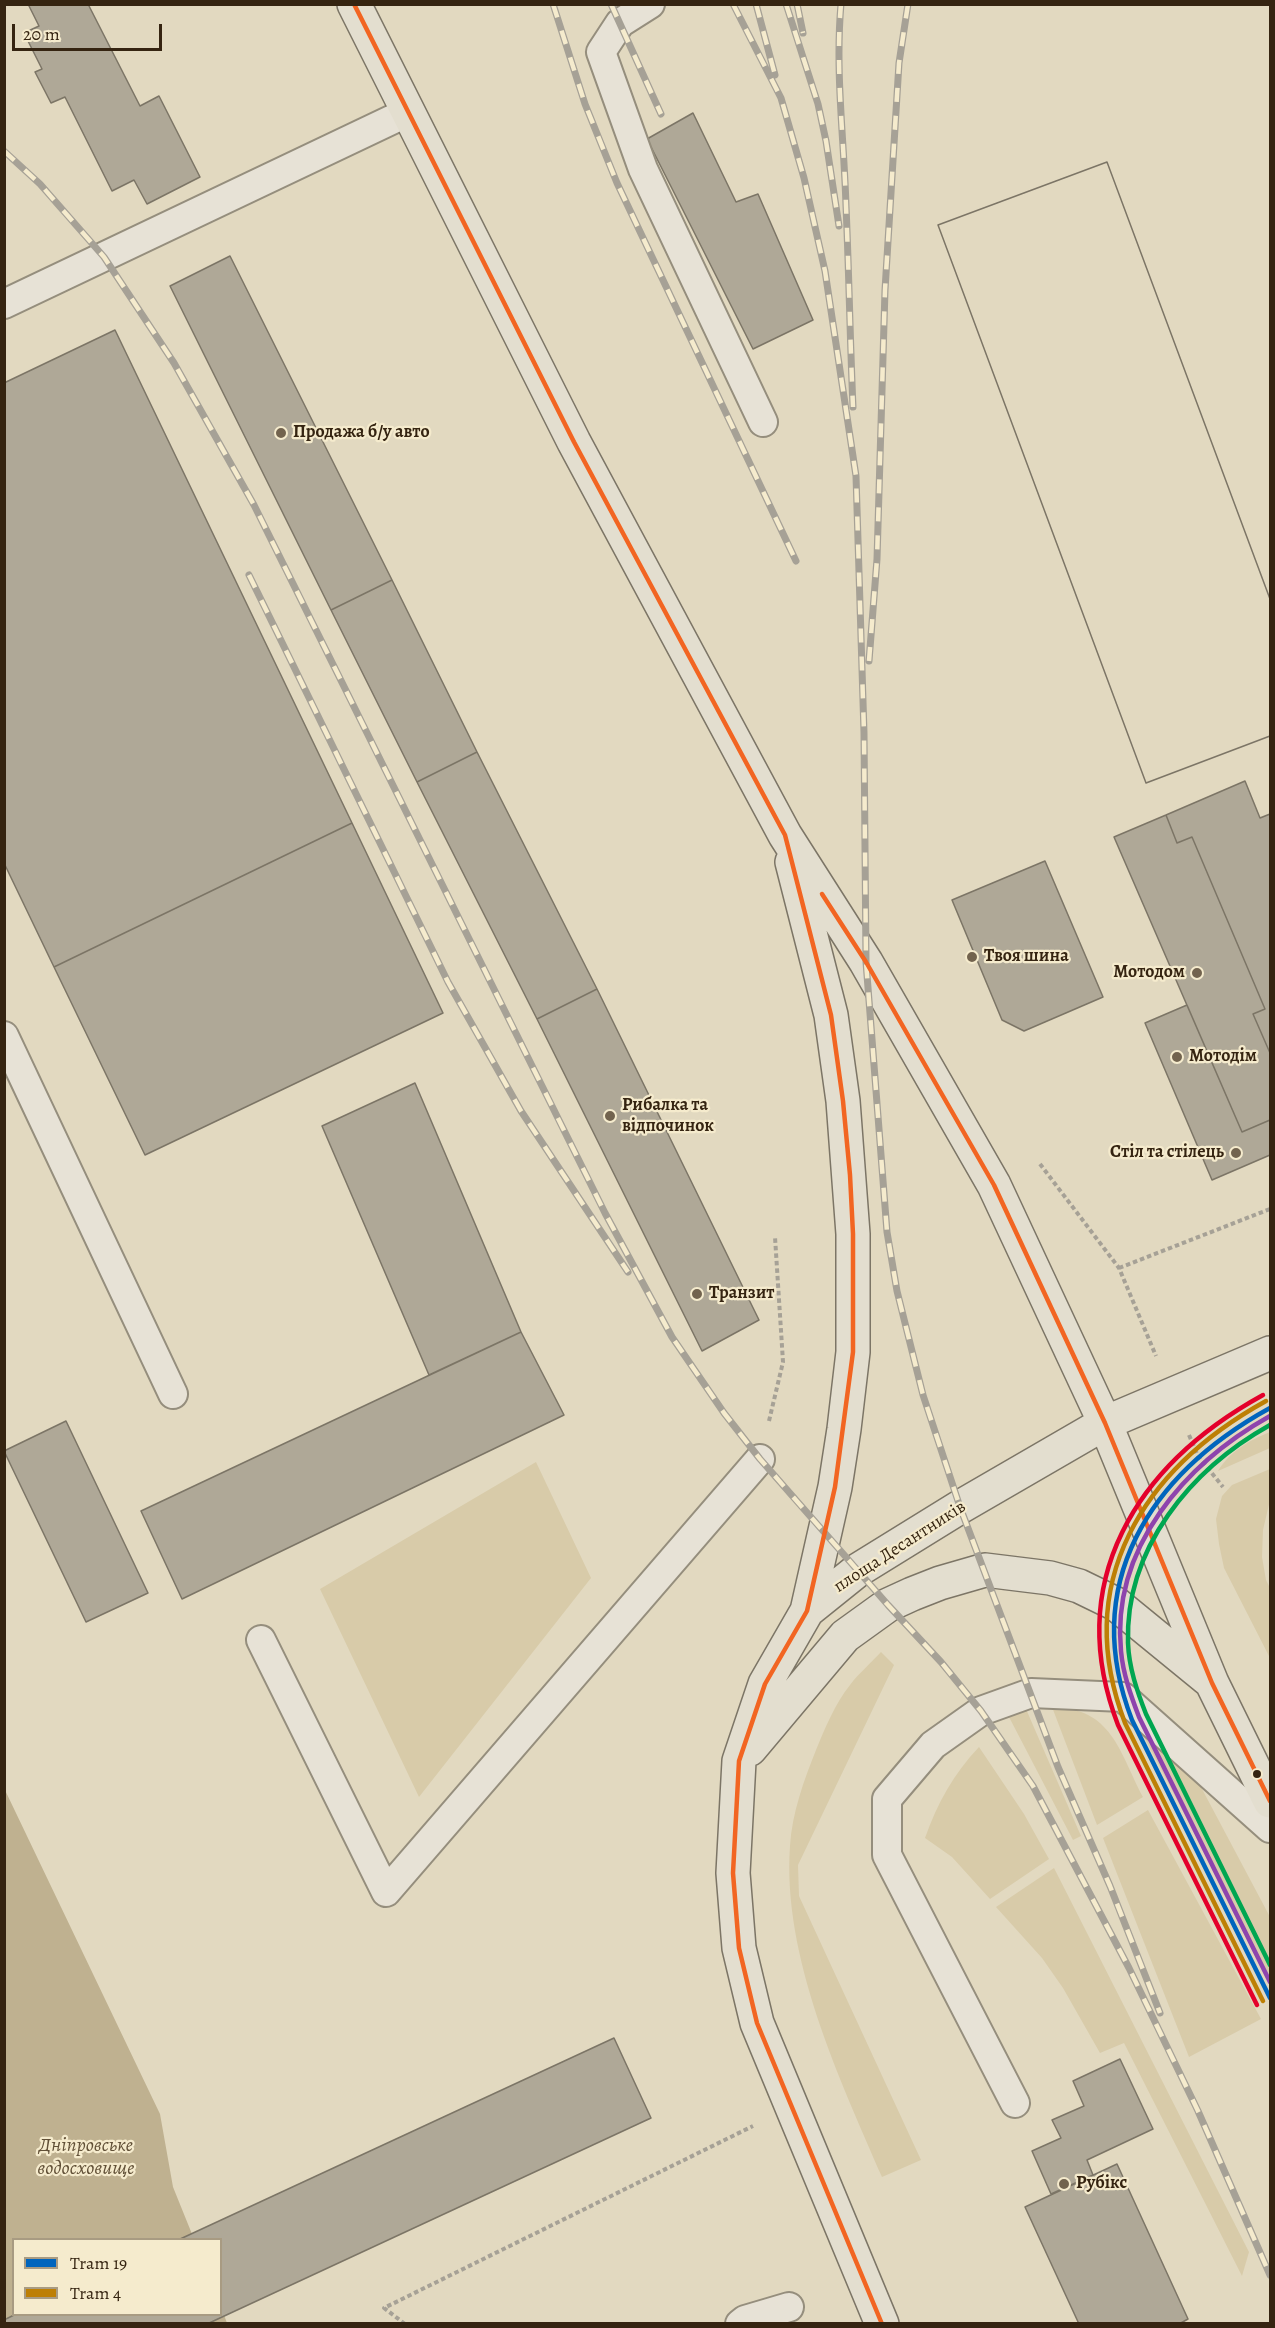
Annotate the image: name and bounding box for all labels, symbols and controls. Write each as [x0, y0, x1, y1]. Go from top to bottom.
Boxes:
scale bar [15, 12, 165, 50]
text: 20 m [23, 22, 60, 46]
place label: Продажа б/у авто [293, 422, 430, 444]
marker: Продажа б/у авто [274, 426, 288, 440]
place label: Твоя шина [984, 946, 1069, 968]
marker: Твоя шина [965, 950, 979, 964]
place label: Мотодом [1113, 962, 1185, 984]
marker: Мотодом [1190, 966, 1204, 980]
place label: Мотодім [1189, 1046, 1257, 1068]
marker: Мотодім [1170, 1050, 1184, 1064]
place label: Рибалка та відпочинок [622, 1095, 714, 1138]
marker: Рибалка та відпочинок [603, 1109, 617, 1123]
place label: Стіл та стілець [1110, 1142, 1224, 1164]
marker: Стіл та стілець [1229, 1146, 1243, 1160]
place label: Транзит [709, 1283, 775, 1305]
marker: Транзит [690, 1287, 704, 1301]
street label: площа Десантників [830, 1496, 970, 1598]
unlabelled marker [1251, 1768, 1263, 1780]
water label: Дніпровське водосховище [38, 2134, 134, 2181]
place label: Рубікс [1076, 2173, 1127, 2195]
marker: Рубікс [1057, 2177, 1071, 2191]
legend [12, 2238, 222, 2316]
text: Tram 19 [70, 2251, 127, 2275]
text: Tram 4 [70, 2281, 121, 2305]

